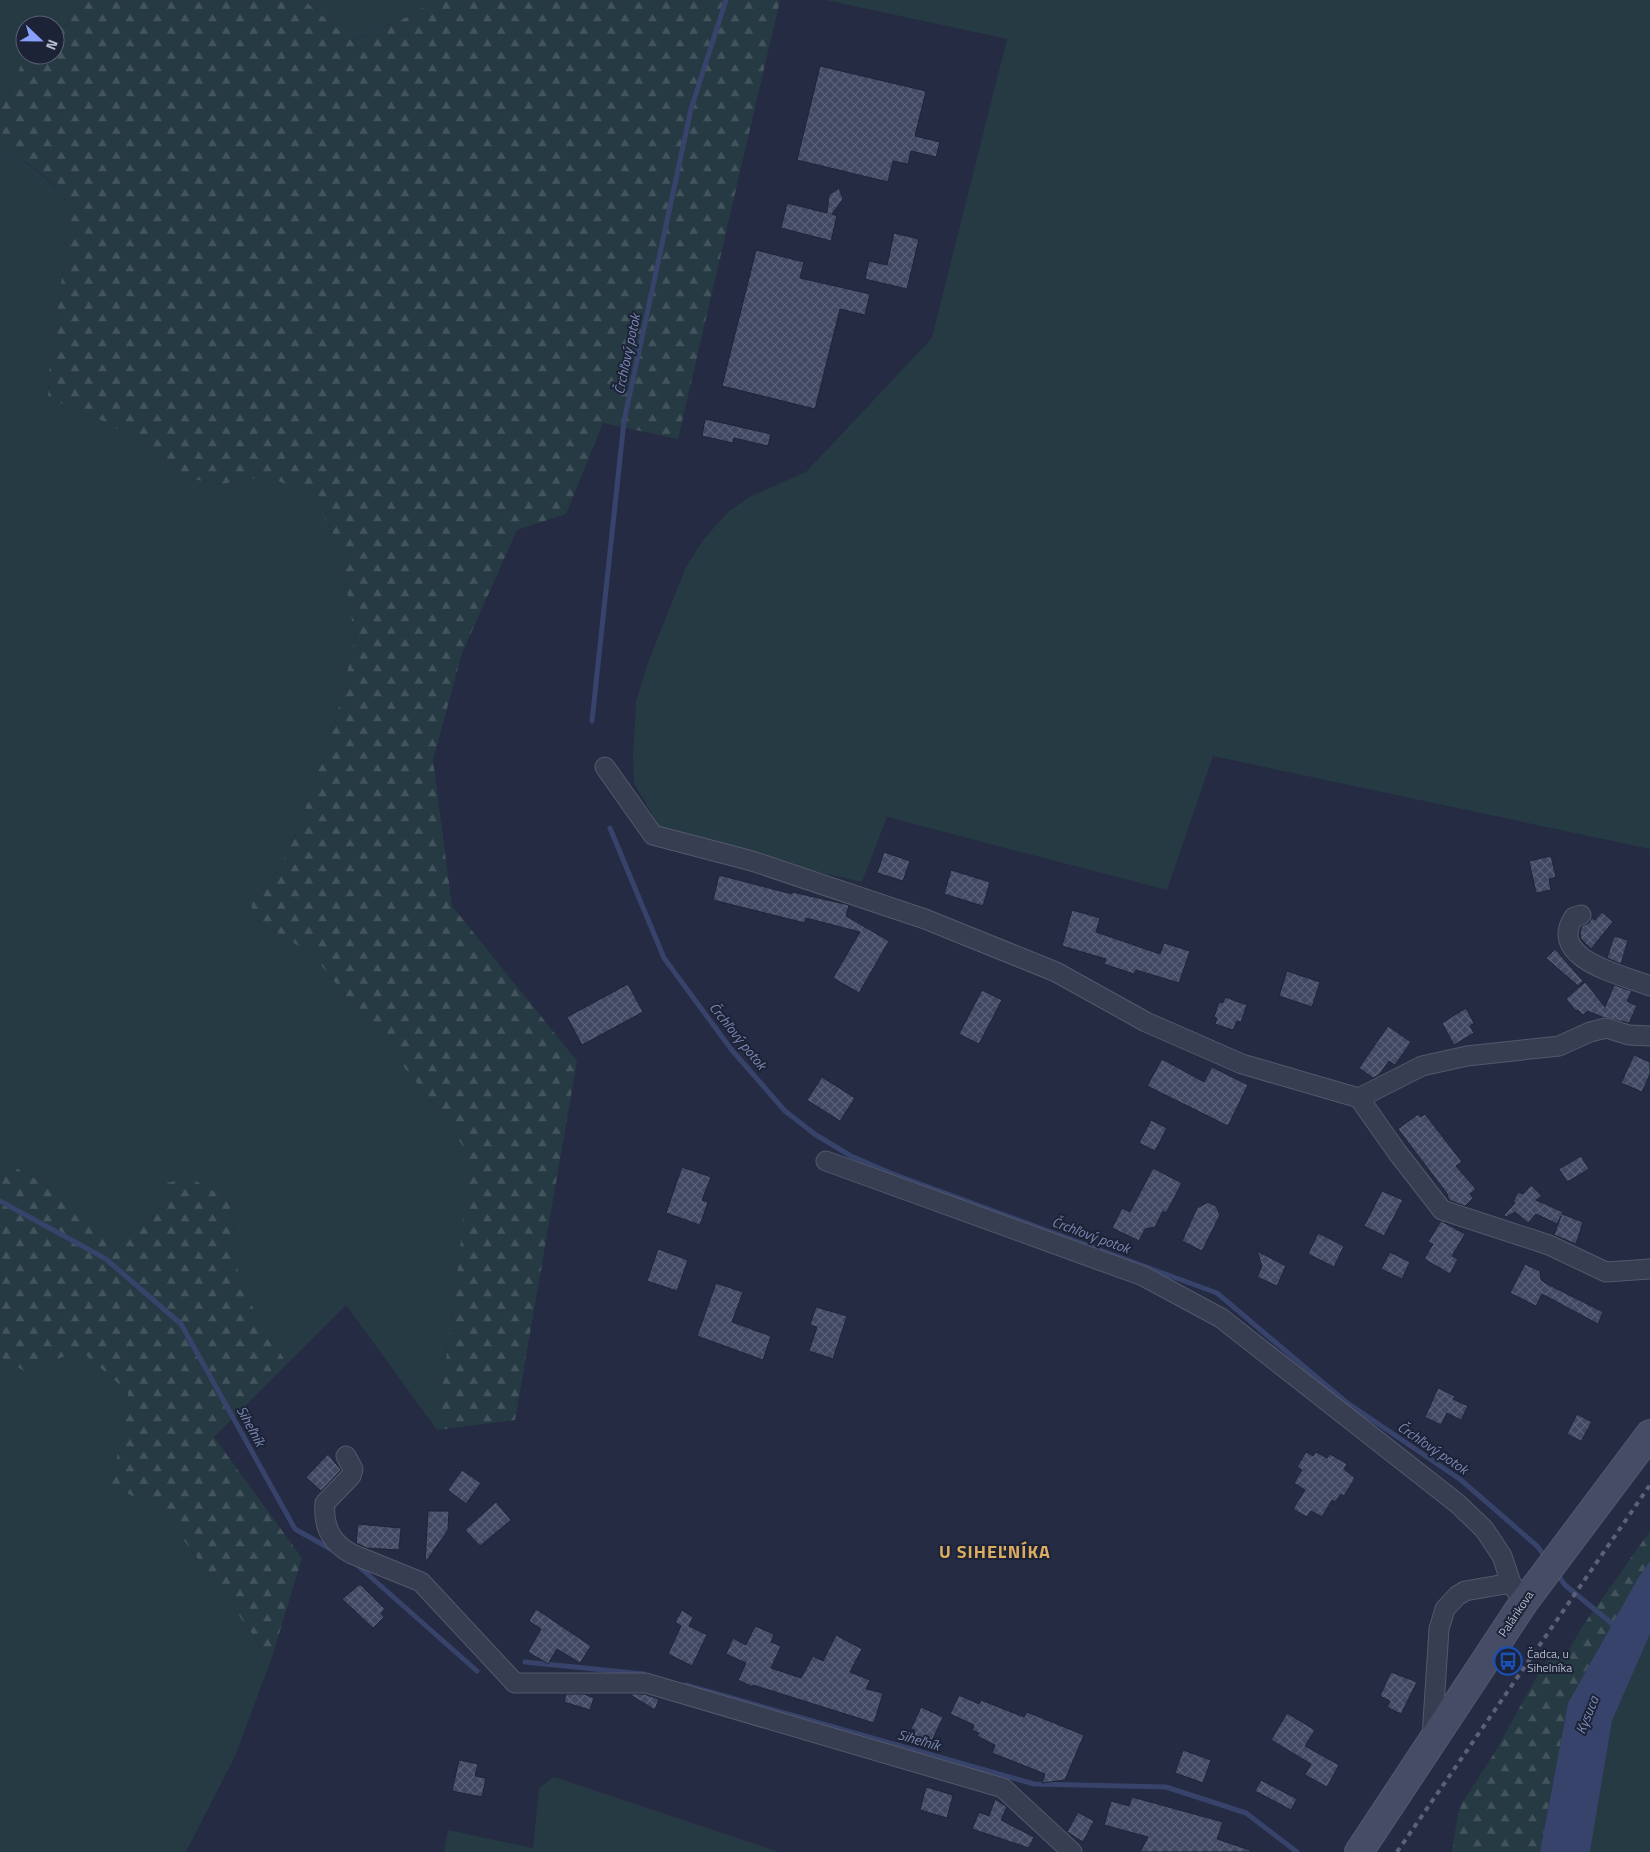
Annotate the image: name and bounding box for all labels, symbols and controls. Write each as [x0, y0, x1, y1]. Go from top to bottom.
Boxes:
north arrow [15, 15, 65, 65]
text: N [41, 37, 64, 53]
water label: Črchľový potok [608, 310, 646, 396]
water label: Črchľový potok [705, 997, 773, 1075]
water label: Črchľový potok [1049, 1211, 1135, 1259]
water label: Siheľník [232, 1402, 272, 1451]
water label: Črchľový potok [1394, 1416, 1474, 1480]
district label: U SIHEĽNÍKA [939, 1538, 1051, 1565]
street label: Palárikova [1493, 1587, 1538, 1641]
place label: Čadca, u Sihelníka [1527, 1644, 1572, 1677]
bus stop icon: Čadca, u Sihelníka [1493, 1646, 1523, 1676]
water label: Kysuca [1570, 1692, 1604, 1737]
water label: Siheľník [895, 1723, 945, 1756]

